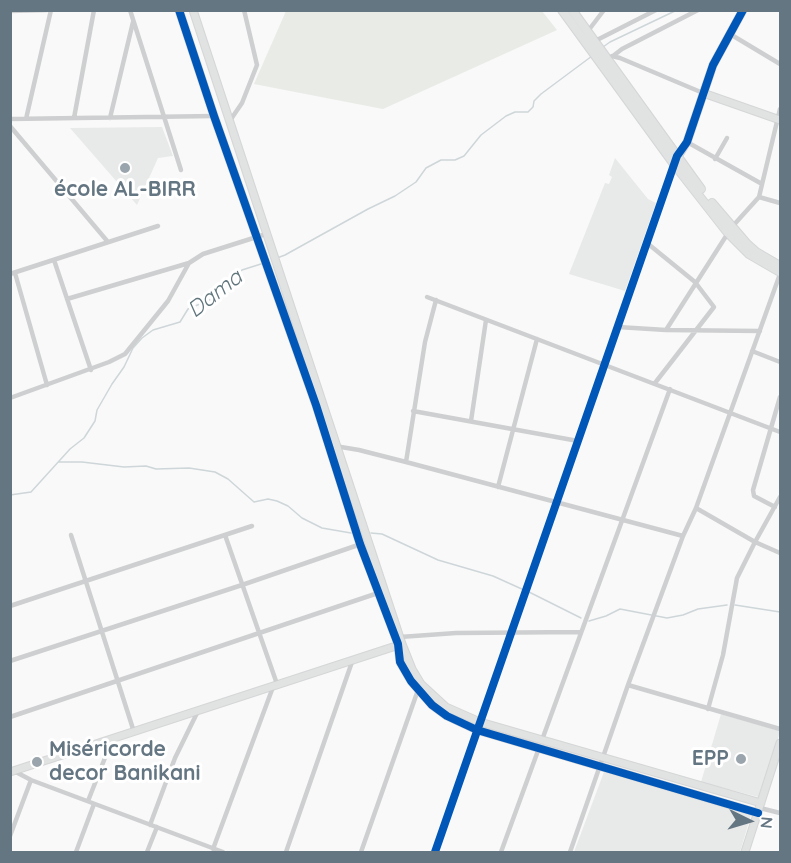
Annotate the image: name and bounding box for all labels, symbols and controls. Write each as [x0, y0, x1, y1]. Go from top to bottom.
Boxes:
marker: école AL-BIRR [118, 161, 132, 175]
place label: école AL-BIRR [54, 177, 196, 203]
water label: Dama [182, 264, 248, 324]
place label: Miséricorde decor Banikani [49, 737, 201, 787]
place label: EPP [692, 746, 729, 772]
marker: EPP [734, 752, 748, 766]
marker: Miséricorde decor Banikani [30, 755, 44, 769]
north arrow [719, 791, 779, 851]
text: N [756, 816, 777, 829]

